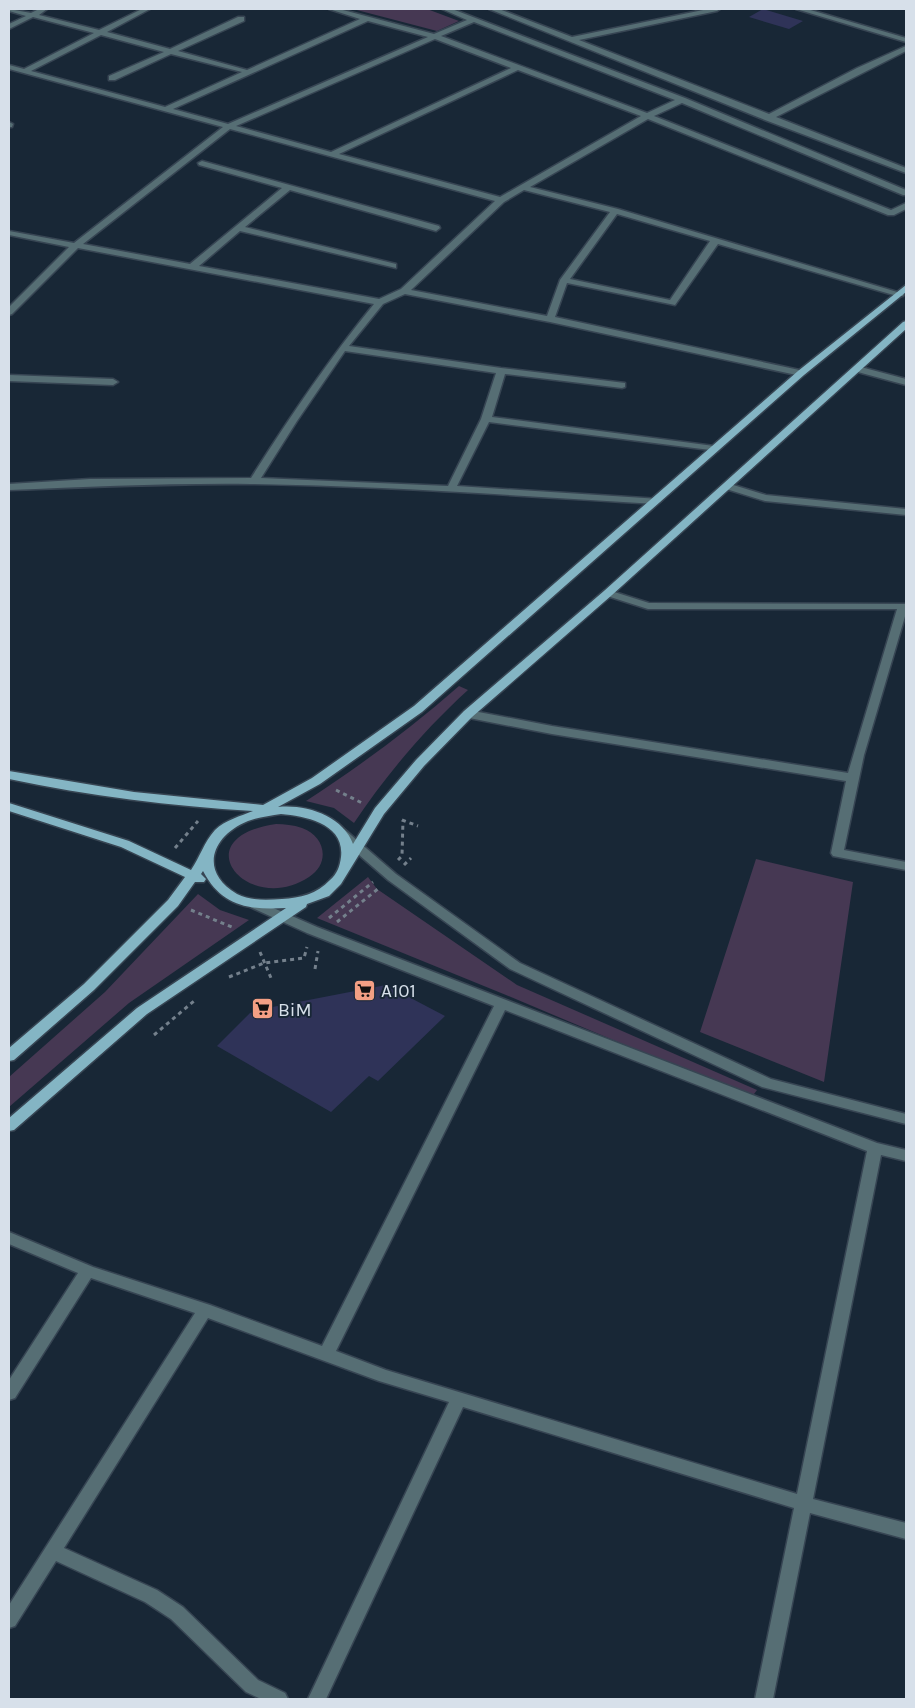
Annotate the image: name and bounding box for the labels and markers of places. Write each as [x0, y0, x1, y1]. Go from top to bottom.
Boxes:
supermarket icon: A101 [353, 978, 377, 1002]
place label: A101 [381, 980, 416, 1002]
supermarket icon: BiM [250, 997, 274, 1021]
place label: BiM [278, 999, 312, 1021]

